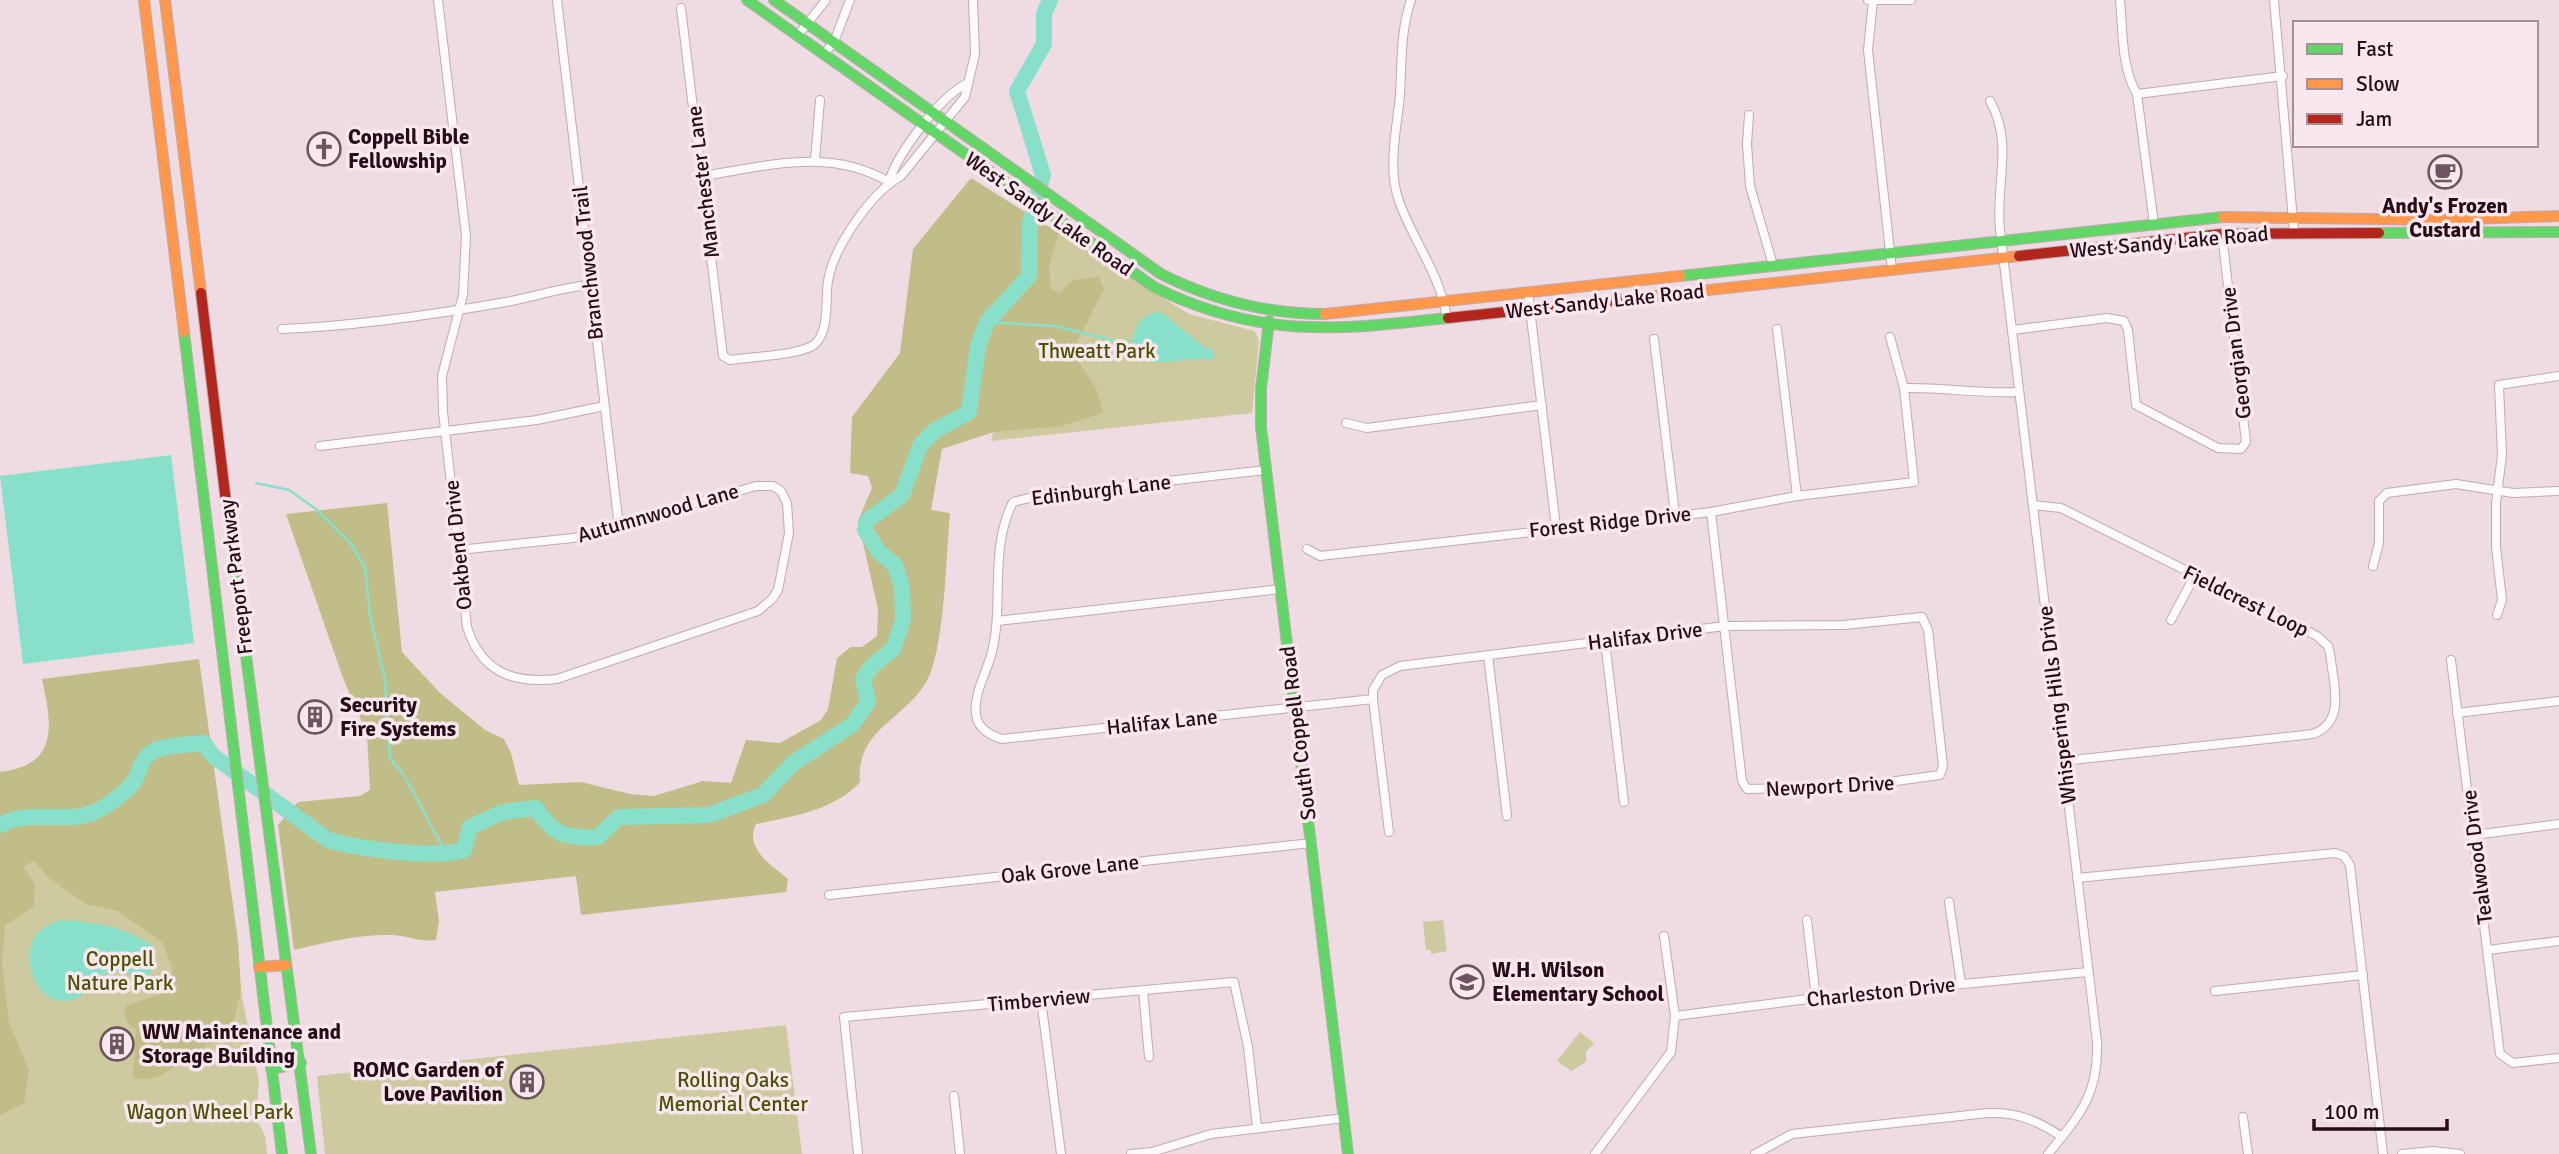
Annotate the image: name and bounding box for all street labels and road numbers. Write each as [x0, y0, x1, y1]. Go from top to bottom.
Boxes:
street label: Manchester Lane [681, 104, 725, 260]
street label: West Sandy Lake Road [960, 146, 1138, 282]
street label: Branchwood Trail [567, 185, 609, 341]
street label: West Sandy Lake Road [2068, 220, 2270, 264]
street label: West Sandy Lake Road [1504, 278, 1706, 324]
street label: Georgian Drive [2215, 285, 2257, 421]
street label: Edinburgh Lane [1030, 469, 1172, 511]
street label: Autumnwood Lane [574, 478, 742, 548]
street label: Oakbend Drive [438, 479, 478, 611]
street label: Freeport Parkway [214, 498, 258, 656]
street label: Forest Ridge Drive [1528, 501, 1692, 543]
street label: Fieldcrest Loop [2179, 559, 2313, 643]
street label: Whispering Hills Drive [2032, 604, 2082, 806]
street label: Halifax Drive [1586, 616, 1704, 656]
street label: South Coppell Road [1274, 644, 1322, 822]
street label: Halifax Lane [1105, 703, 1219, 741]
street label: Newport Drive [1765, 770, 1895, 802]
street label: Tealwood Drive [2456, 788, 2498, 926]
street label: Oak Grove Lane [1000, 849, 1140, 889]
street label: Charleston Drive [1805, 971, 1957, 1013]
street label: Timberview [987, 983, 1091, 1017]

